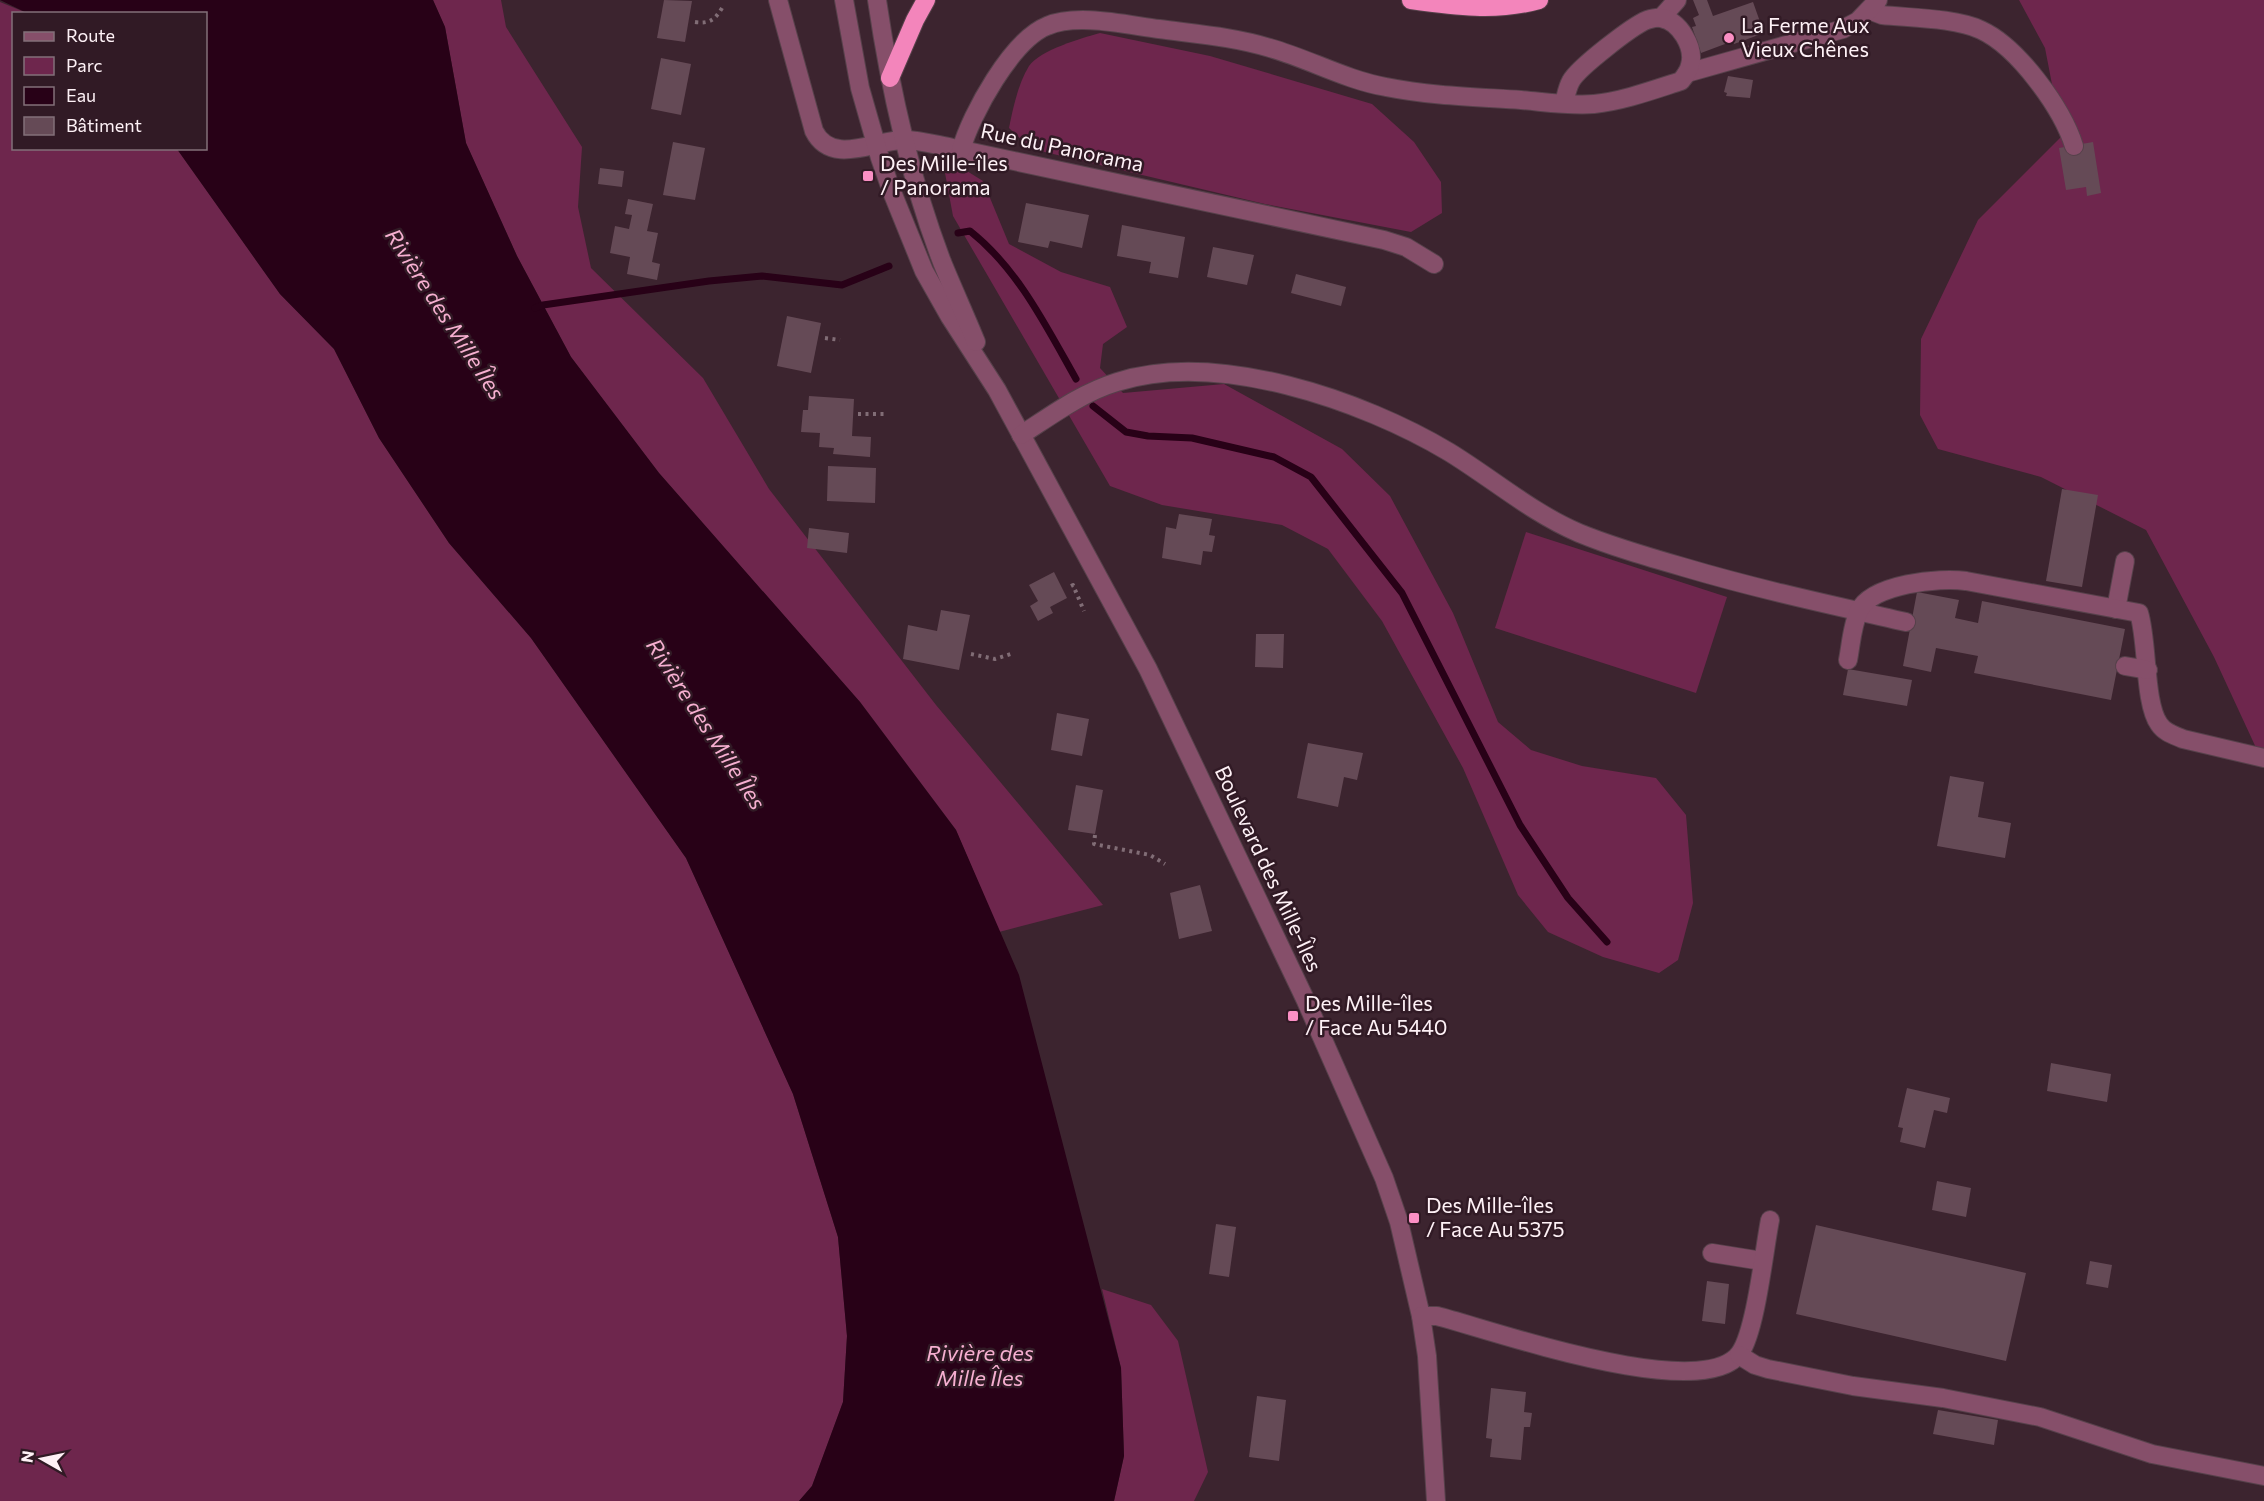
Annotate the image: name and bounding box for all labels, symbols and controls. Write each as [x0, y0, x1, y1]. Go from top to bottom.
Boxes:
legend [12, 12, 207, 150]
place label: La Ferme Aux Vieux Chênes [1741, 12, 1870, 61]
text: Route [66, 24, 115, 46]
marker: La Ferme Aux Vieux Chênes [1722, 31, 1736, 45]
text: Parc [66, 54, 103, 76]
text: Eau [66, 84, 96, 106]
text: Bâtiment [66, 114, 142, 136]
street label: Rue du Panorama [979, 117, 1146, 176]
place label: Des Mille-îles / Panorama [880, 150, 1008, 199]
marker: Des Mille-îles / Panorama [861, 169, 875, 183]
water label: Rivière des Mille Îles [380, 223, 511, 404]
water label: Rivière des Mille Îles [641, 633, 772, 814]
street label: Boulevard des Mille-Îles [1211, 761, 1328, 975]
place label: Des Mille-îles / Face Au 5440 [1305, 990, 1447, 1039]
marker: Des Mille-îles / Face Au 5440 [1286, 1009, 1300, 1023]
place label: Des Mille-îles / Face Au 5375 [1426, 1192, 1565, 1241]
marker: Des Mille-îles / Face Au 5375 [1407, 1211, 1421, 1225]
water label: Rivière des Mille Îles [926, 1339, 1034, 1391]
north arrow [12, 1429, 72, 1489]
text: N [16, 1449, 37, 1464]

